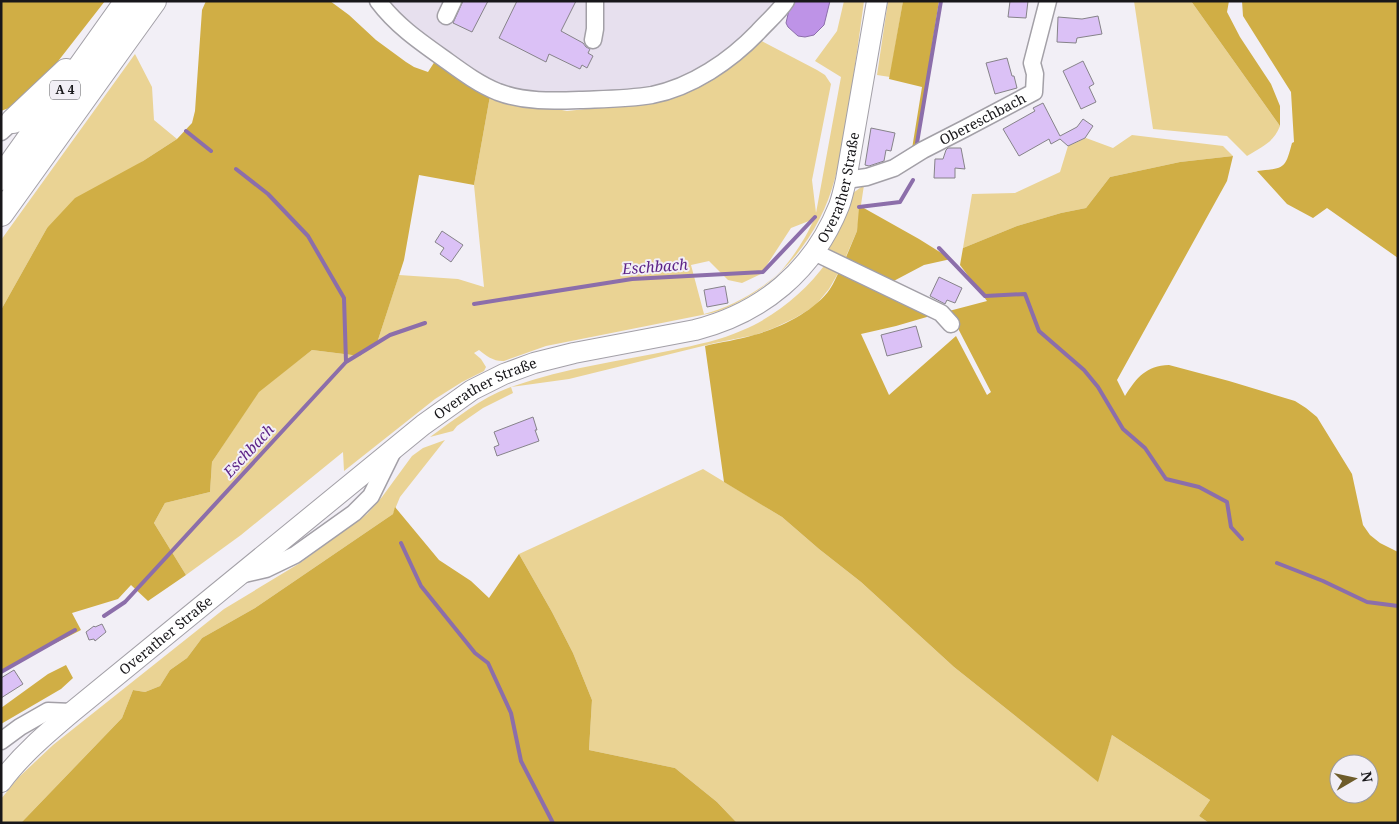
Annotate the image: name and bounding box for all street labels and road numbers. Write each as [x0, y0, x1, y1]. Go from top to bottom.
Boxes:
road number: A 4 [50, 80, 80, 100]
street label: Obereschbach [936, 88, 1029, 149]
street label: Overather Straße [812, 131, 863, 246]
street label: Overather Straße [429, 353, 539, 424]
street label: Overather Straße [115, 591, 216, 679]

